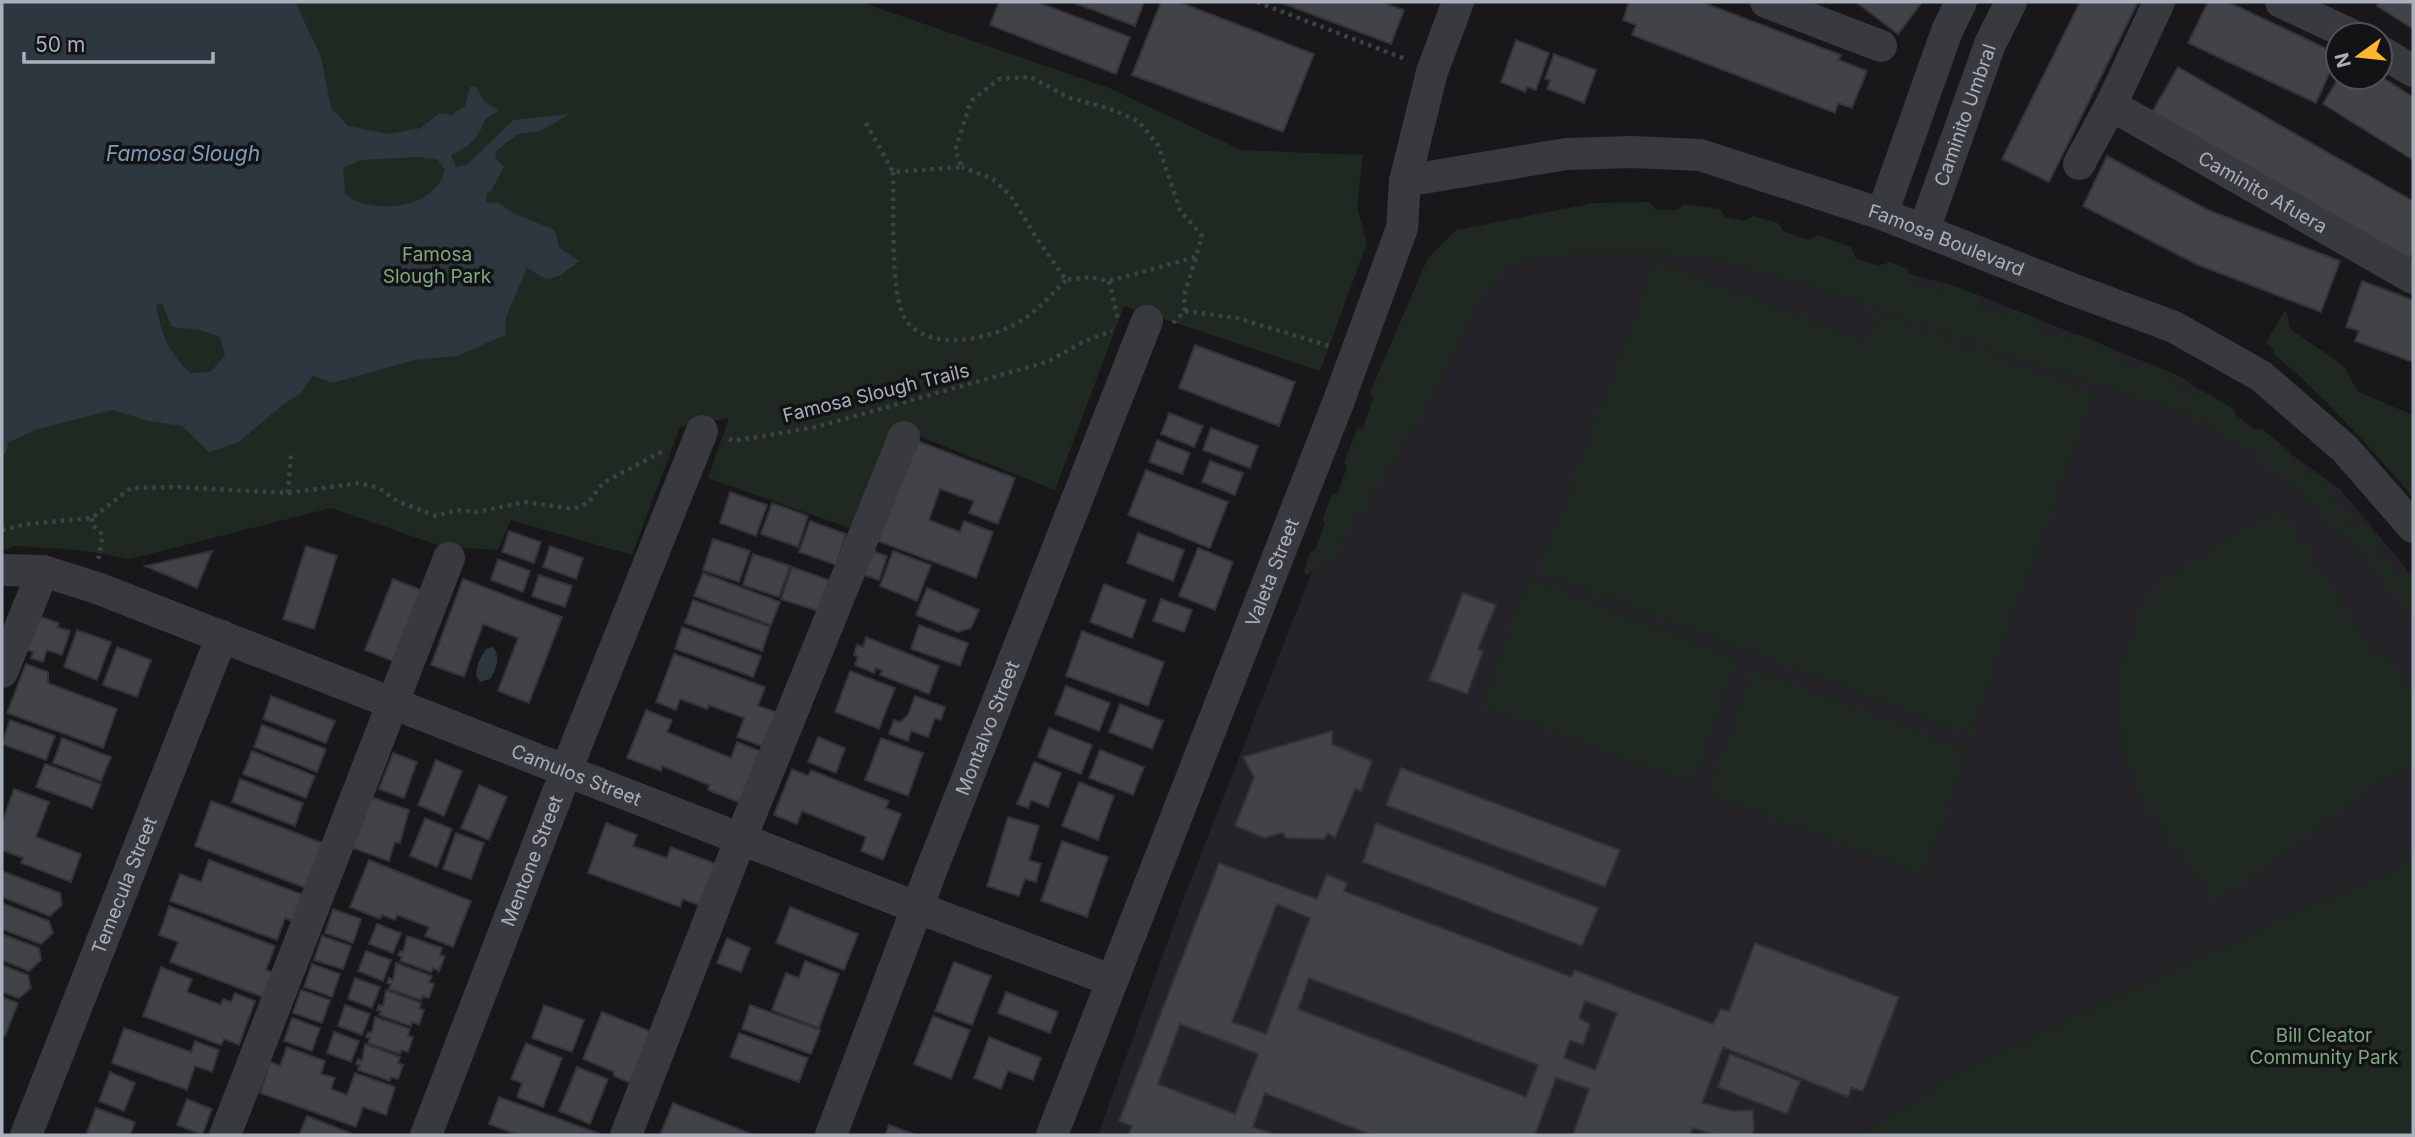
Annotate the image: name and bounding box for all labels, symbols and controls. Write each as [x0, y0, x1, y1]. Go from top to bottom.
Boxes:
scale bar [24, 21, 214, 65]
north arrow [2324, 21, 2394, 91]
text: 50 m [35, 32, 85, 57]
street label: Caminito Umbral [1929, 41, 2001, 189]
text: N [2330, 50, 2356, 70]
water label: Famosa Slough [106, 141, 260, 166]
street label: Caminito Afuera [2194, 146, 2331, 238]
street label: Famosa Boulevard [1866, 199, 2028, 281]
park label: Famosa Slough Park [383, 243, 492, 288]
street label: Famosa Slough Trails [780, 359, 972, 427]
street label: Valeta Street [1240, 515, 1303, 630]
street label: Montalvo Street [950, 658, 1024, 798]
street label: Camulos Street [508, 739, 644, 810]
street label: Mentone Street [496, 792, 567, 929]
street label: Temecula Street [87, 813, 161, 958]
park label: Bill Cleator Community Park [2250, 1024, 2399, 1069]

